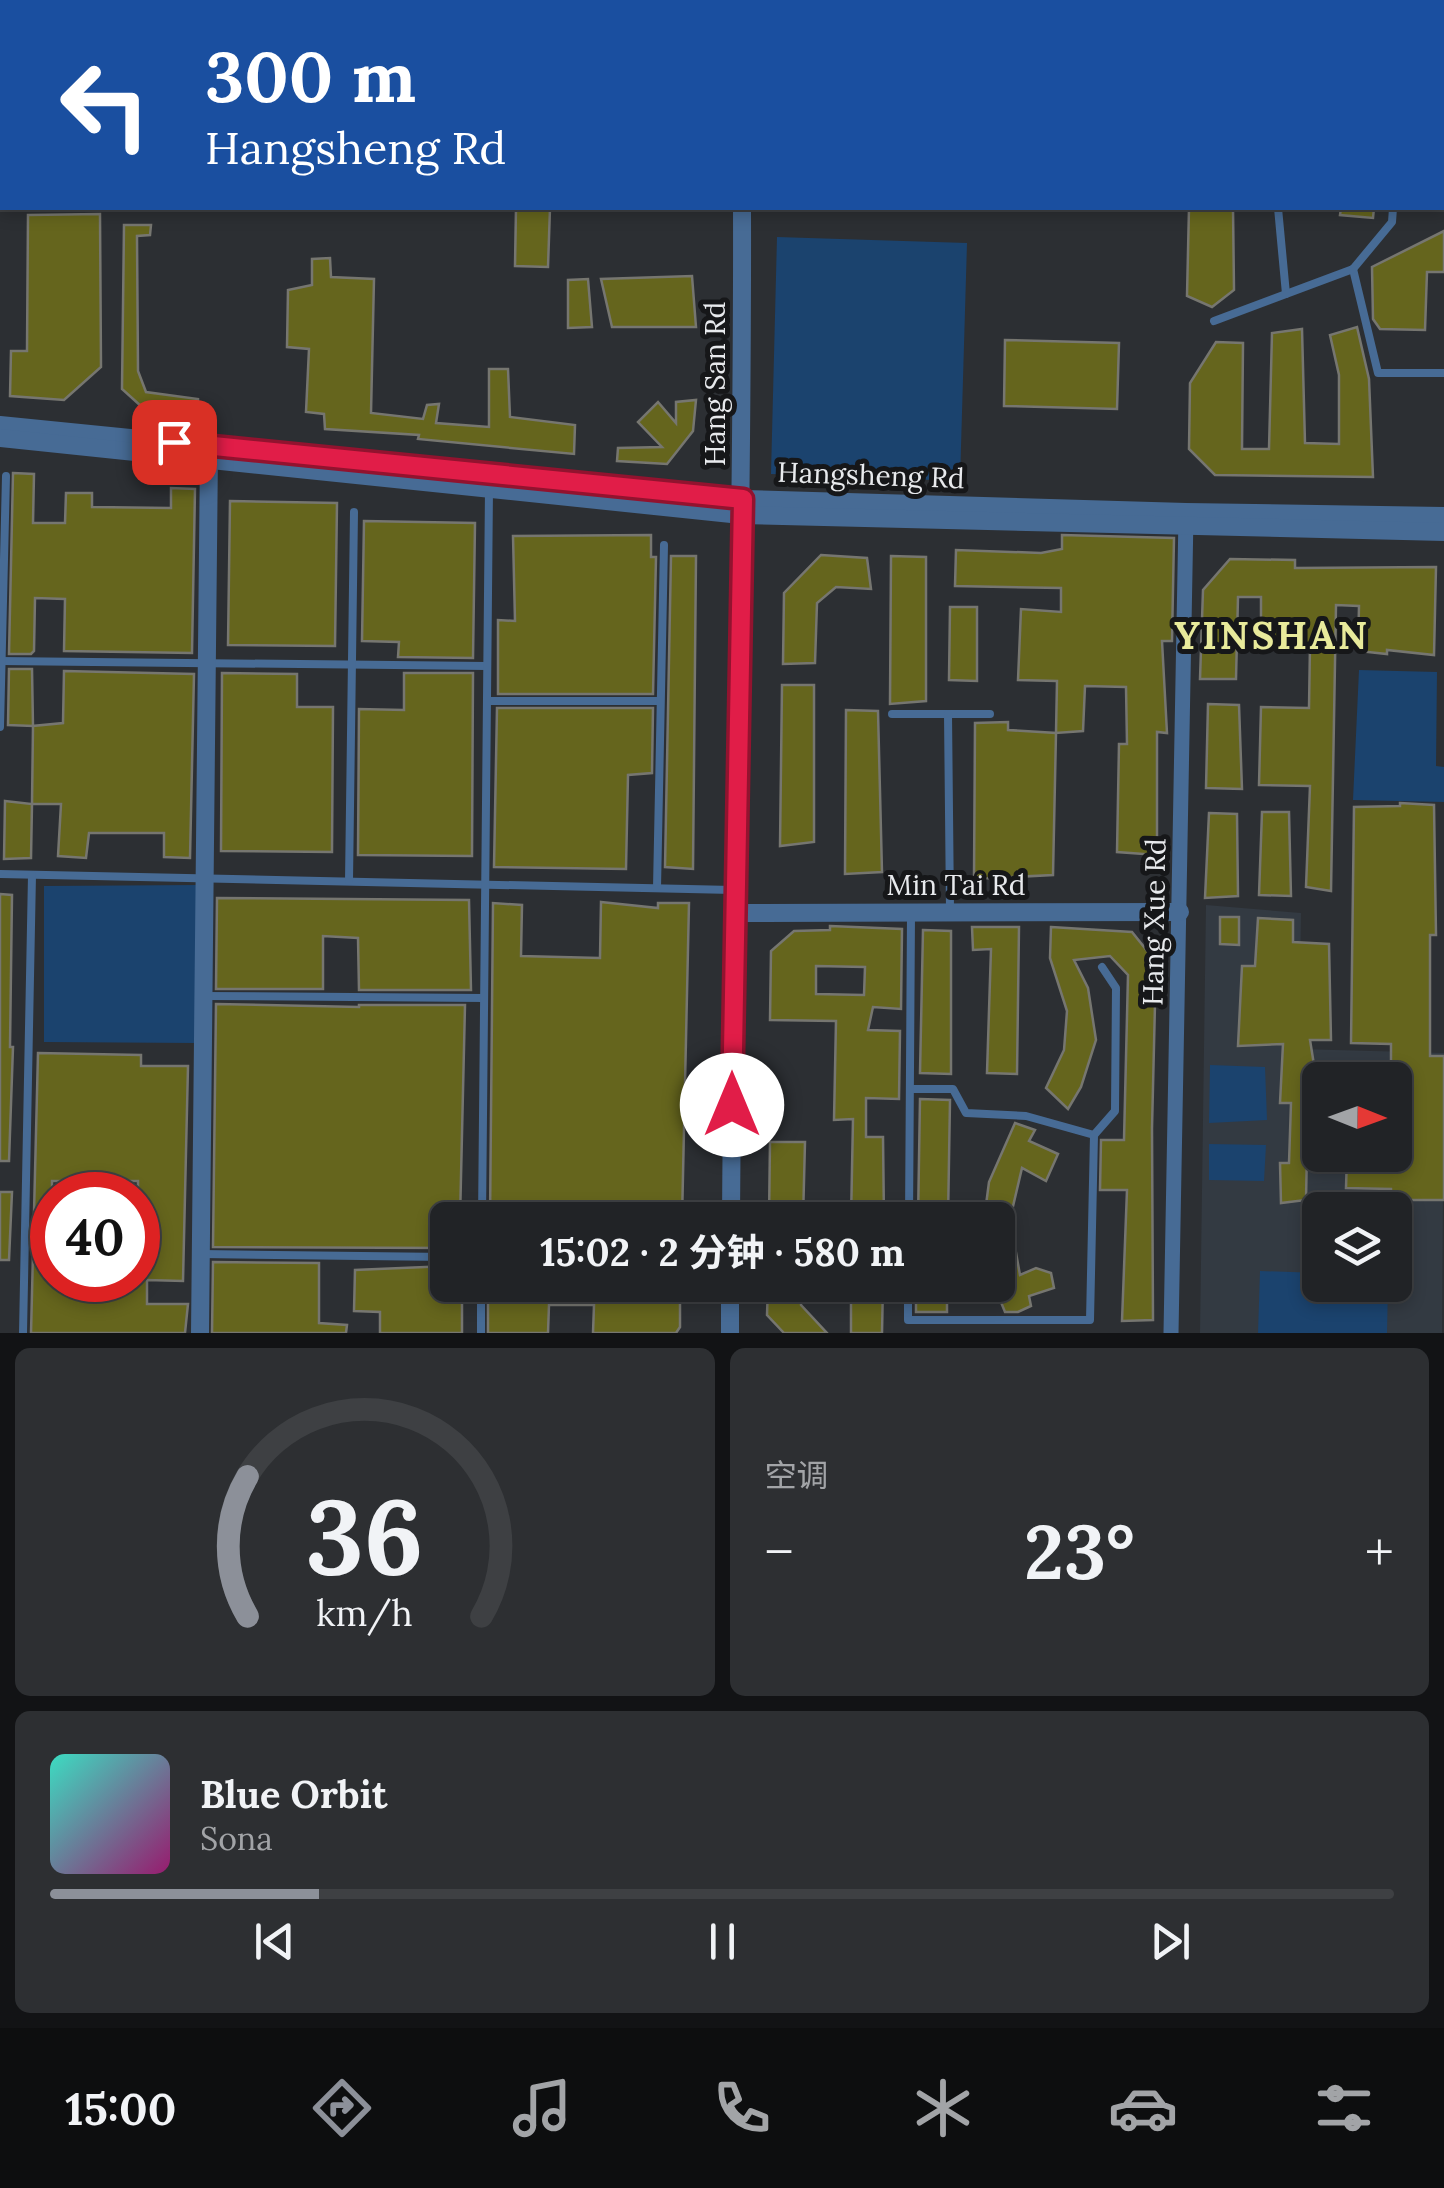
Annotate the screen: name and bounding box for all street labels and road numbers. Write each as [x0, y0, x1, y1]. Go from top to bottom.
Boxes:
street label: Hang San Rd [697, 302, 733, 466]
street label: Hangsheng Rd [777, 454, 965, 496]
street label: Hang Xue Rd [1135, 838, 1173, 1006]
street label: Min Tai Rd [887, 867, 1026, 903]

